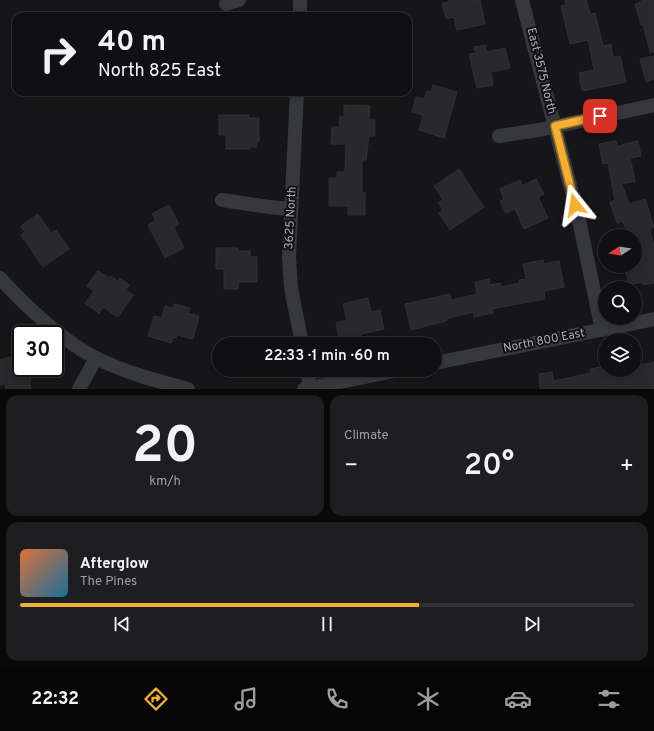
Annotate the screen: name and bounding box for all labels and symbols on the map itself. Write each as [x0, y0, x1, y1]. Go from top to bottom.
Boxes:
street label: East 3575 North [523, 26, 559, 116]
pin [583, 99, 617, 133]
position arrow [554, 184, 596, 226]
street label: 3625 North [281, 186, 301, 250]
north arrow [598, 229, 642, 273]
speed limit sign: 30 [12, 325, 64, 377]
street label: North 800 East [502, 325, 586, 357]

